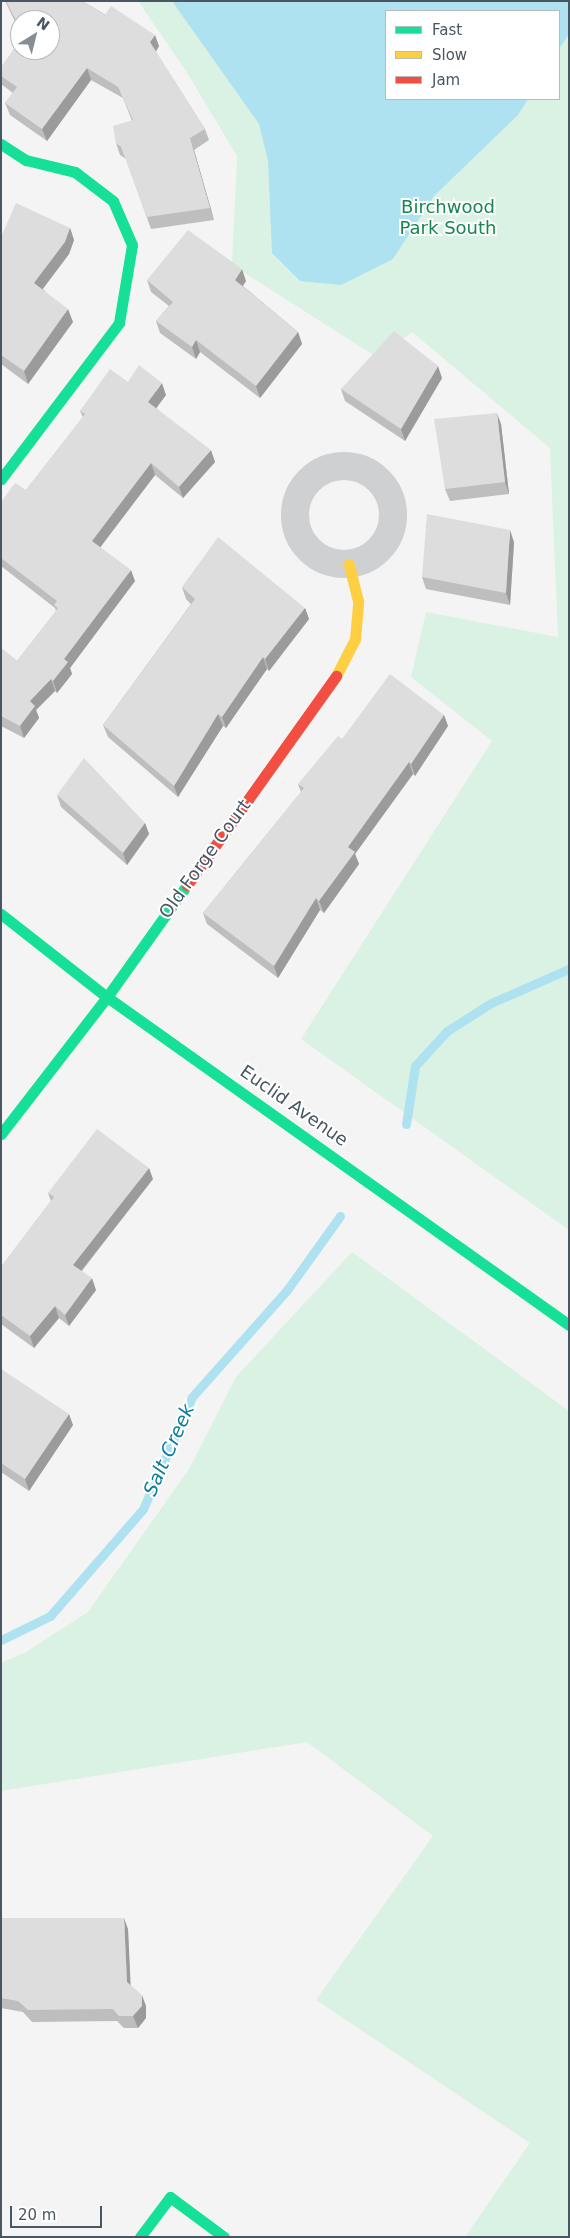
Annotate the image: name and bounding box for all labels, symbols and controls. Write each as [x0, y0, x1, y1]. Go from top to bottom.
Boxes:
north arrow [10, 10, 60, 60]
legend [385, 10, 560, 100]
text: N [34, 14, 53, 34]
text: Fast [432, 21, 462, 39]
text: Slow [432, 46, 467, 64]
text: Jam [432, 71, 460, 89]
park label: Birchwood Park South [400, 197, 496, 240]
street label: Old Forge Court [155, 795, 255, 923]
street label: Euclid Avenue [236, 1061, 352, 1151]
water label: Salt Creek [139, 1401, 199, 1499]
scale bar [12, 2196, 105, 2228]
text: 20 m [18, 2206, 56, 2224]

